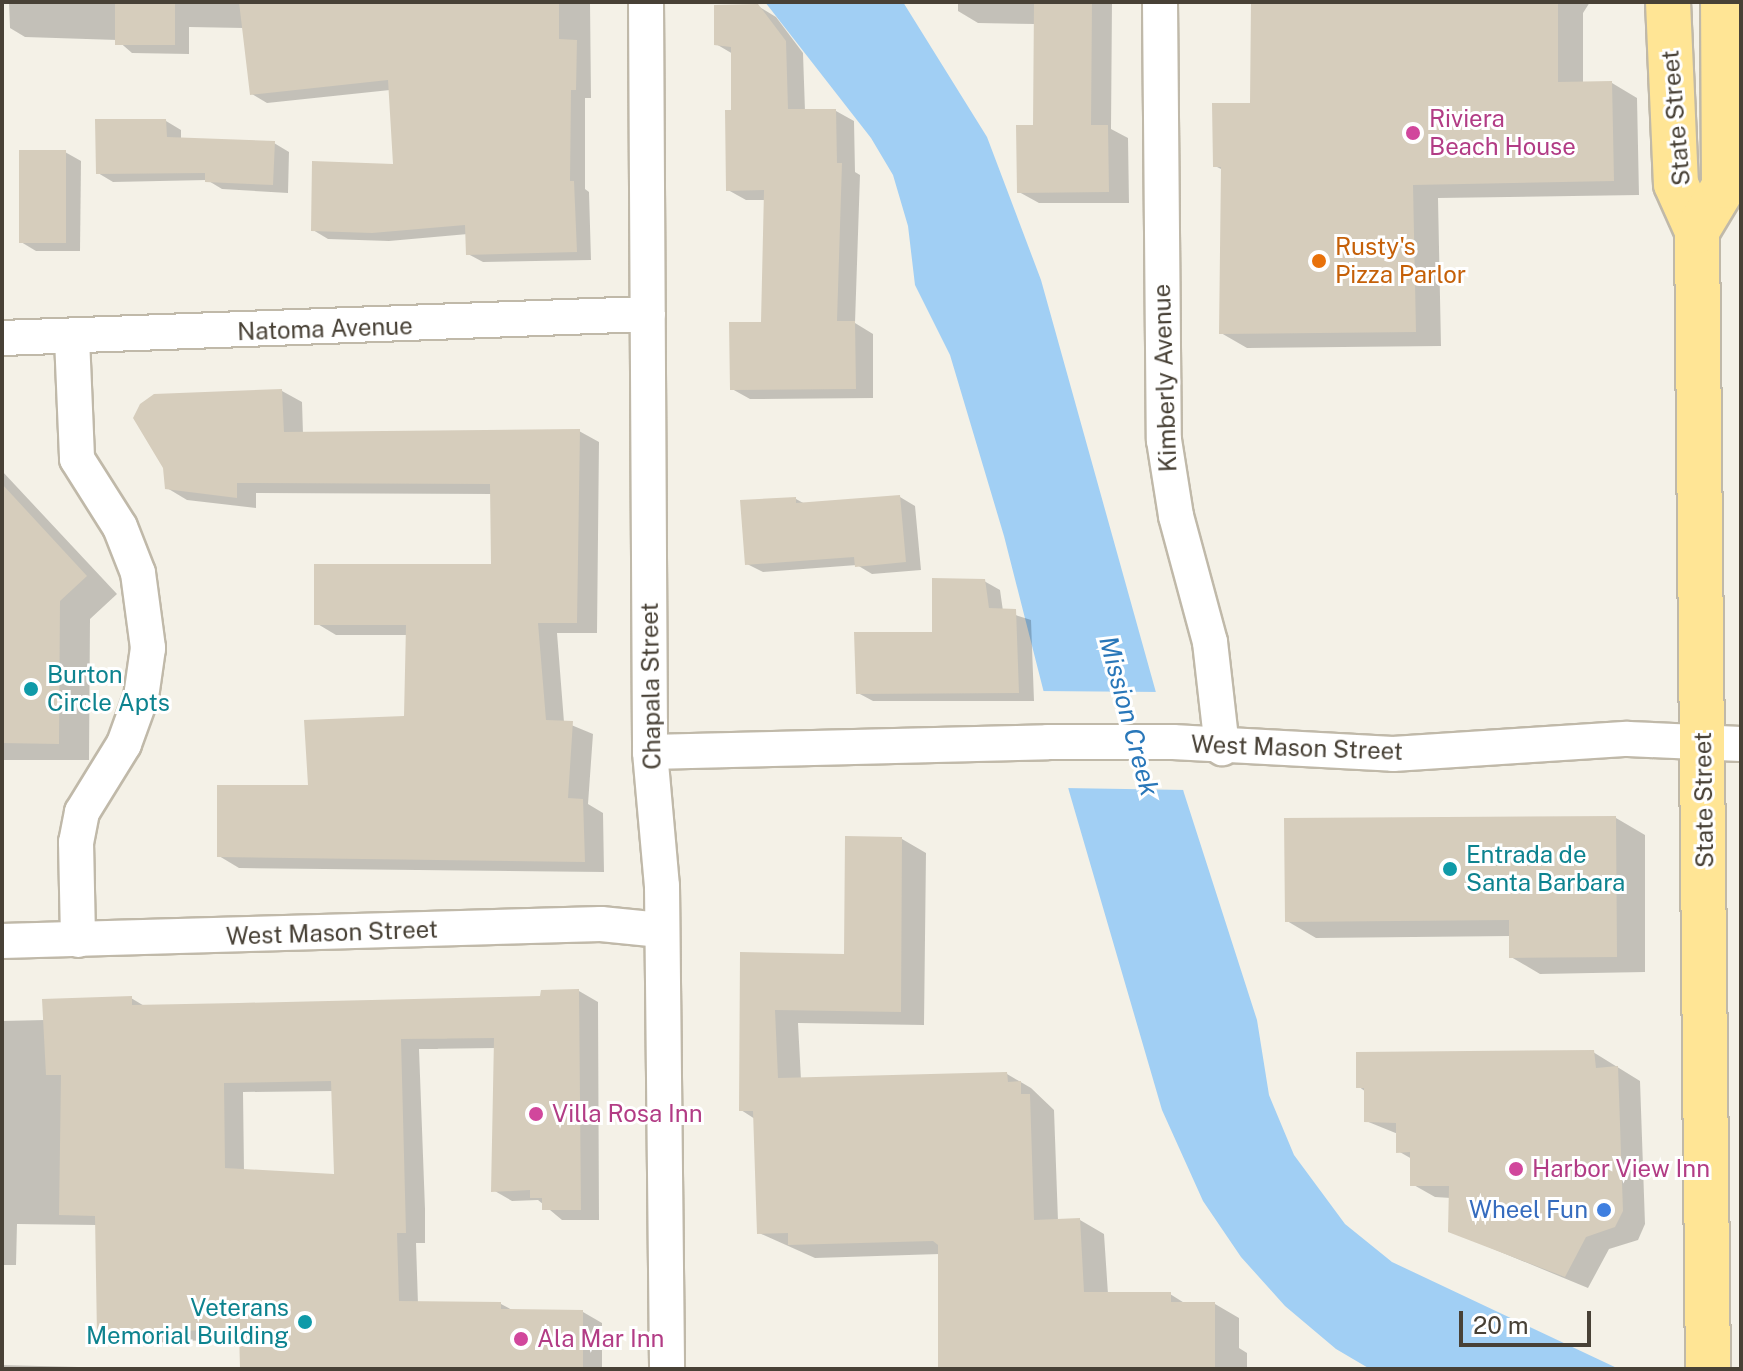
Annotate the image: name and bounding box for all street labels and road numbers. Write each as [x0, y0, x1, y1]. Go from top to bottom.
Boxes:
street label: State Street [1656, 49, 1696, 187]
street label: Kimberly Avenue [1147, 283, 1183, 473]
street label: Natoma Avenue [237, 312, 413, 346]
street label: Chapala Street [635, 602, 667, 770]
street label: West Mason Street [1190, 730, 1404, 766]
street label: State Street [1688, 732, 1720, 868]
street label: West Mason Street [225, 915, 439, 951]

